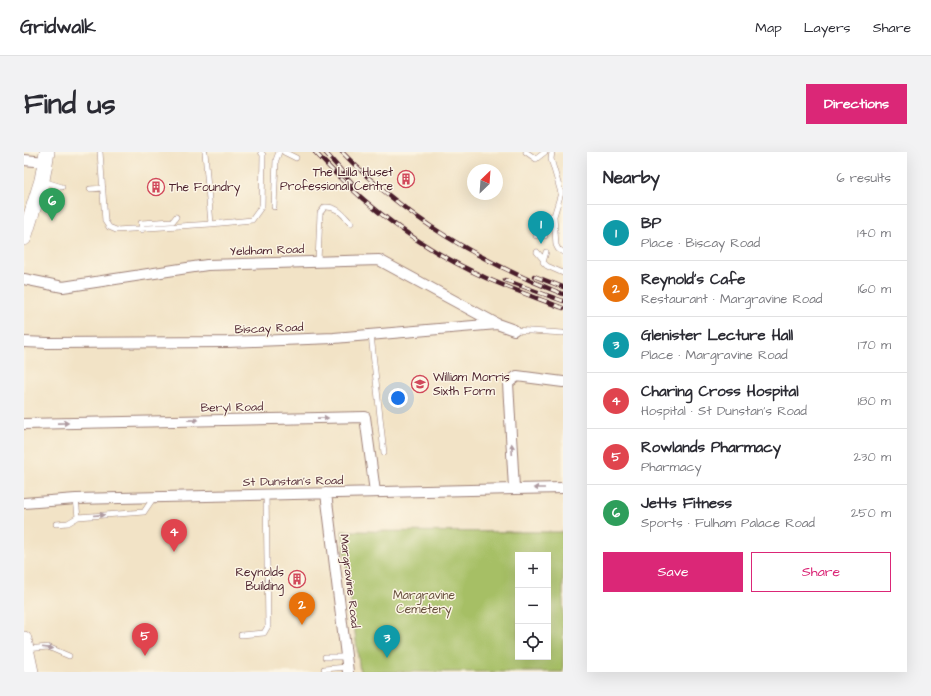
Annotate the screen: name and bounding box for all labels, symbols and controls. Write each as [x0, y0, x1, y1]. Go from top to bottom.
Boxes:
text: Gridwalk [20, 14, 96, 41]
text: Map [755, 18, 782, 38]
text: Layers [804, 18, 851, 38]
text: Share [873, 18, 911, 38]
button: Directions [806, 84, 907, 124]
text: Find us [24, 85, 115, 124]
place label: The Lilla Huset Professional Centre [280, 164, 393, 195]
north arrow [467, 164, 503, 200]
text: Nearby [603, 166, 660, 190]
building icon: The Lilla Huset Professional Centre [396, 169, 416, 189]
text: 6 results [836, 169, 891, 187]
building icon: The Foundry [146, 177, 166, 197]
place label: The Foundry [169, 179, 241, 197]
pin: 6 [39, 188, 65, 221]
pin: 1 [528, 211, 554, 244]
text: BP [641, 213, 661, 234]
text: 1 [615, 224, 617, 242]
text: 140 m [857, 224, 891, 242]
text: Place · Biscay Road [641, 234, 760, 252]
street label: Yeldham Road [229, 241, 305, 260]
text: Reynold's Cafe [641, 269, 745, 290]
text: 2 [612, 280, 620, 298]
text: 160 m [858, 280, 891, 298]
text: Restaurant · Margravine Road [641, 290, 822, 308]
street label: Biscay Road [234, 319, 304, 339]
text: Glenister Lecture Hall [641, 325, 793, 346]
text: 3 [613, 336, 619, 354]
text: 170 m [858, 336, 891, 354]
text: Place · Margravine Road [641, 346, 788, 364]
place label: William Morris Sixth Form [433, 369, 510, 400]
school or university icon: William Morris Sixth Form [410, 374, 430, 394]
text: Charing Cross Hospital [641, 381, 799, 402]
your location [388, 388, 408, 408]
text: 4 [612, 392, 620, 410]
text: 180 m [857, 392, 891, 410]
street label: Beryl Road [201, 398, 263, 418]
text: Hospital · St Dunstan's Road [641, 402, 807, 420]
one-way arrow [317, 415, 330, 421]
one-way arrow [187, 417, 200, 423]
one-way arrow [57, 420, 70, 426]
text: Rowlands Pharmacy [641, 437, 781, 458]
one-way arrow [509, 443, 516, 455]
text: 5 [611, 448, 621, 466]
text: 230 m [853, 448, 891, 466]
text: Pharmacy [641, 458, 702, 476]
street label: St Dunstan's Road [243, 472, 343, 491]
one-way arrow [532, 485, 545, 491]
text: Jetts Fitness [641, 493, 732, 514]
text: 6 [612, 504, 620, 522]
text: 250 m [851, 504, 891, 522]
one-way arrow [93, 512, 105, 519]
text: Sports · Fulham Palace Road [641, 514, 815, 532]
pin: 4 [161, 519, 187, 552]
street label: Margravine Road [334, 533, 364, 629]
map controls [515, 552, 551, 660]
button: + [515, 552, 551, 588]
button: Save [603, 552, 743, 592]
button: Share [751, 552, 891, 592]
place label: Reynolds Building [236, 564, 284, 596]
building icon: Reynolds Building [287, 569, 307, 589]
park label: Margravine Cemetery [393, 587, 456, 619]
button: − [515, 588, 551, 624]
pin: 2 [289, 592, 315, 625]
pin: 5 [132, 623, 158, 656]
button: locate [515, 624, 551, 660]
pin: 3 [374, 625, 400, 658]
one-way arrow [42, 645, 55, 651]

